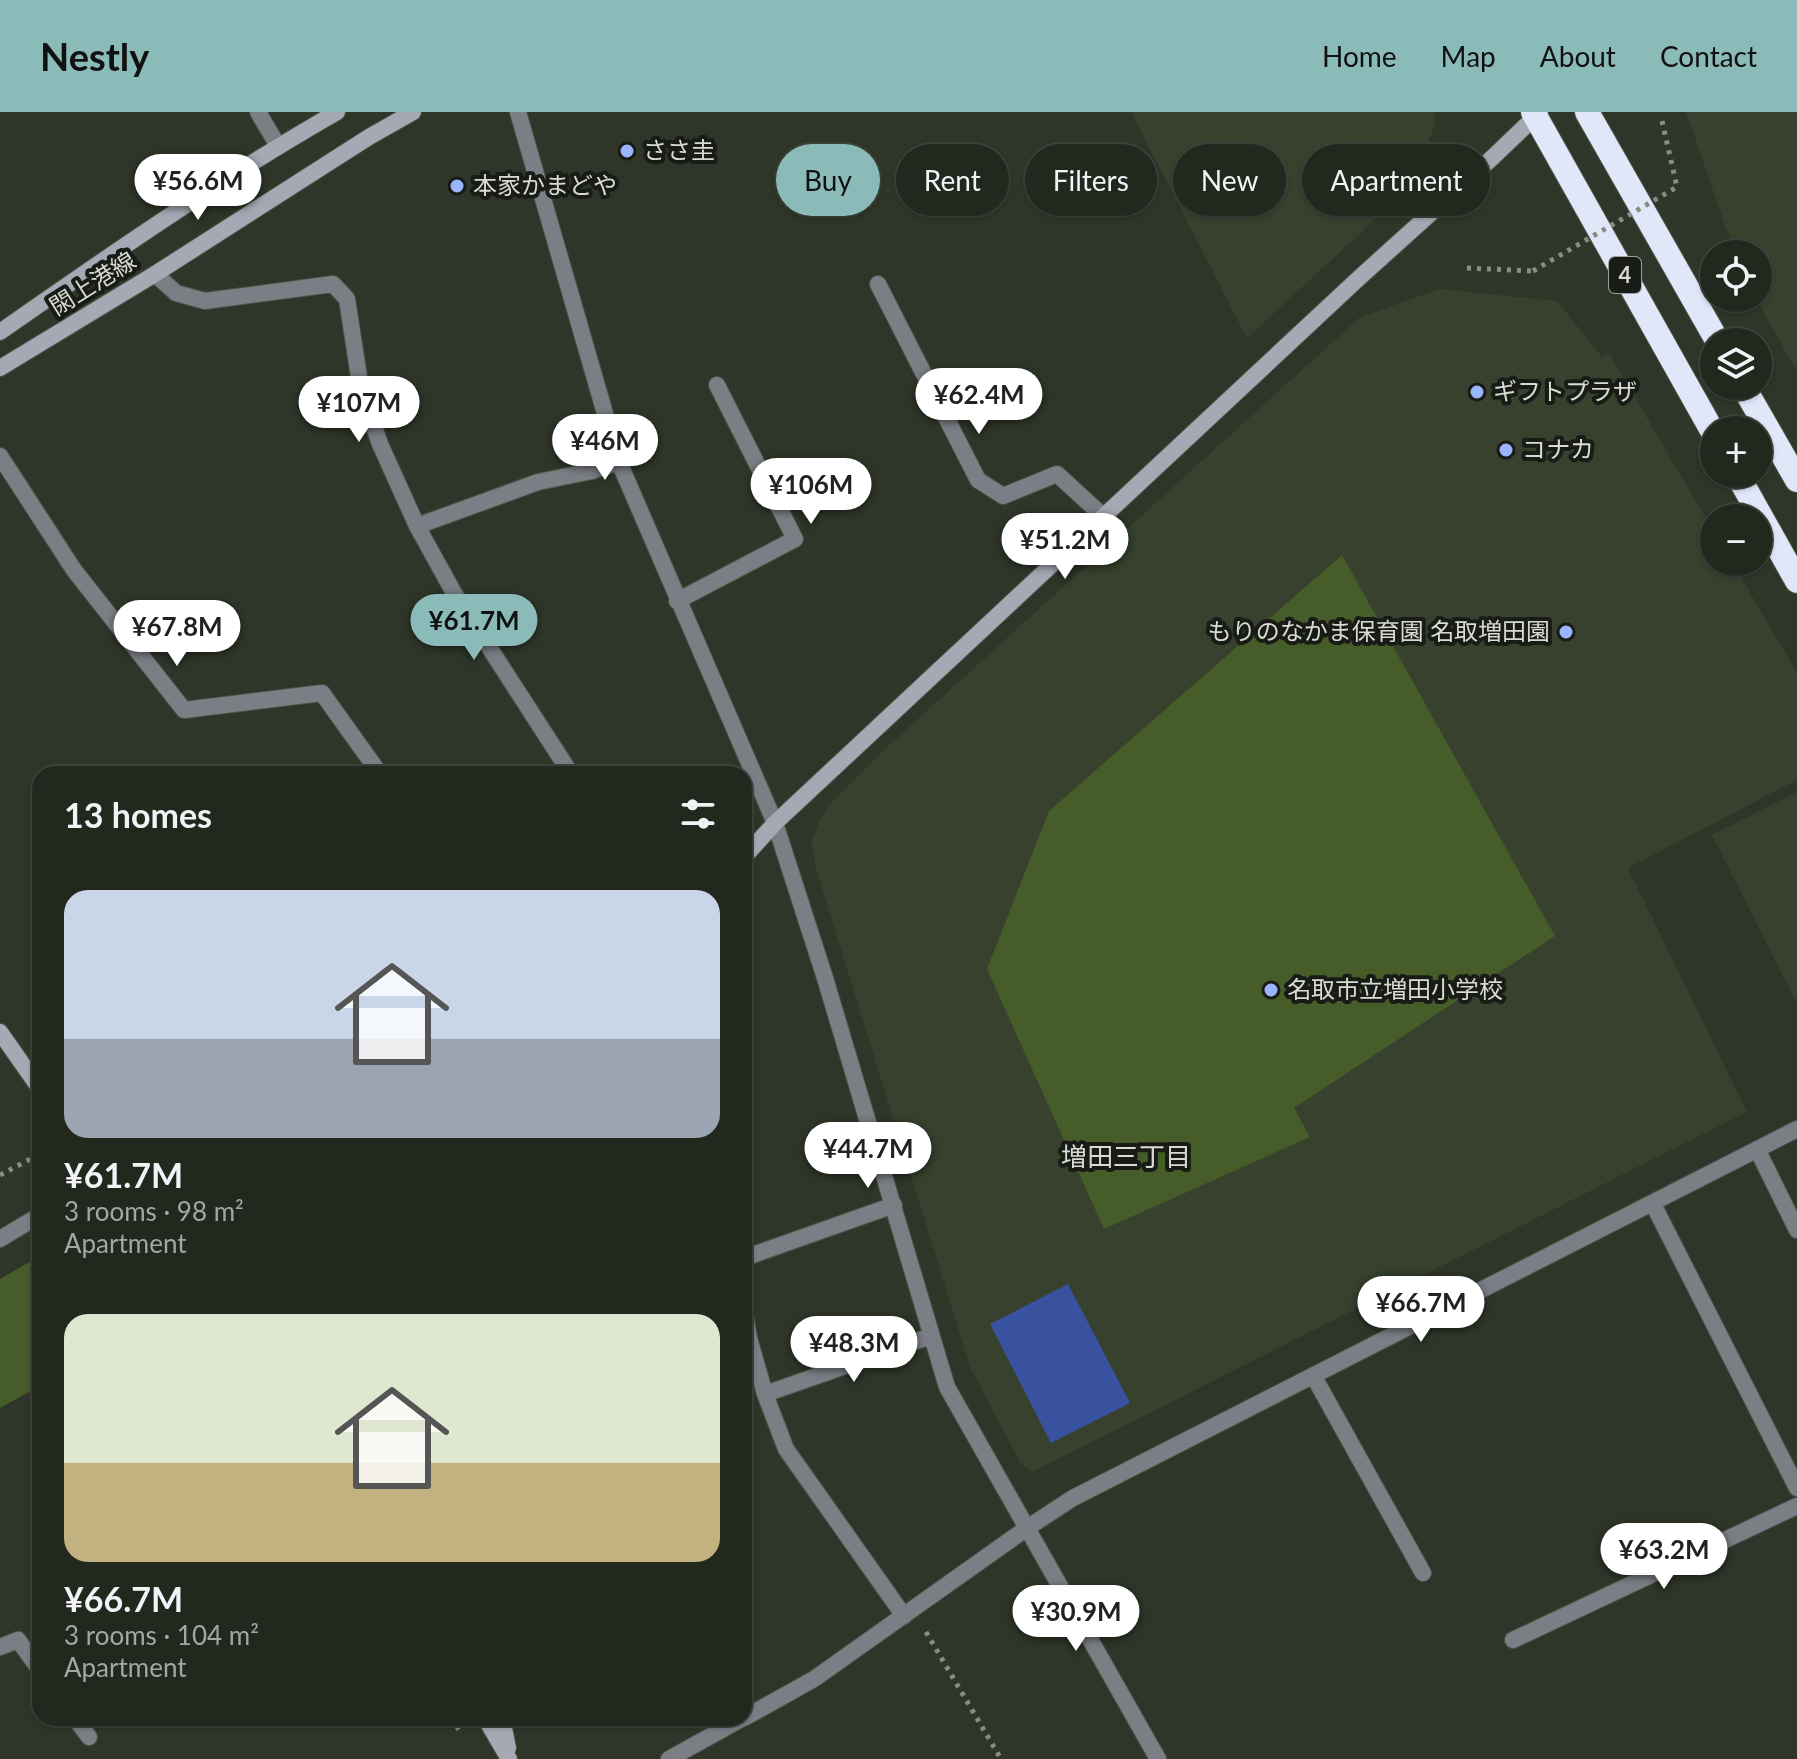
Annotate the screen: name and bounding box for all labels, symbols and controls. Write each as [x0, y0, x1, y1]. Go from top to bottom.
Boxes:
text: Nestly [40, 33, 149, 79]
text: Home [1322, 39, 1397, 73]
text: Map [1441, 39, 1496, 73]
text: About [1540, 39, 1616, 73]
text: Contact [1660, 39, 1757, 73]
place label: ささ圭 [643, 135, 715, 164]
marker: ささ圭 [618, 142, 636, 160]
chip: Buy [776, 144, 880, 216]
chip: Rent [896, 144, 1009, 216]
chip: Filters [1025, 144, 1157, 216]
chip: New [1173, 144, 1286, 216]
chip: Apartment [1302, 144, 1490, 216]
pin: ¥56.6M [133, 154, 263, 222]
text: ¥56.6M [152, 164, 244, 196]
place label: 本家かまどや [473, 170, 617, 199]
marker: 本家かまどや [448, 177, 466, 195]
map controls [1700, 240, 1772, 576]
button: locate [1700, 240, 1772, 312]
street label: 閖上港線 [44, 245, 141, 320]
road number: 4 [1609, 257, 1641, 293]
button: layers [1700, 328, 1772, 400]
pin: ¥62.4M [914, 368, 1044, 436]
pin: ¥107M [303, 376, 415, 444]
place label: ギフトプラザ [1493, 376, 1637, 405]
text: ¥62.4M [933, 378, 1025, 410]
marker: ギフトプラザ [1468, 383, 1486, 401]
text: ¥107M [317, 386, 401, 418]
pin: ¥46M [558, 414, 652, 482]
button: + [1700, 416, 1772, 488]
text: ¥46M [570, 424, 640, 456]
place label: コナカ [1522, 434, 1594, 463]
marker: コナカ [1497, 441, 1515, 459]
pin: ¥106M [755, 458, 867, 526]
text: ¥106M [769, 468, 853, 500]
button: − [1700, 504, 1772, 576]
pin: ¥51.2M [1000, 513, 1130, 581]
text: ¥51.2M [1019, 523, 1111, 555]
pin: ¥61.7M [409, 594, 539, 662]
pin: ¥67.8M [112, 600, 242, 668]
text: ¥61.7M [428, 604, 520, 636]
text: ¥67.8M [131, 610, 223, 642]
place label: もりのなかま保育園 名取増田園 [1208, 616, 1550, 645]
marker: もりのなかま保育園 名取増田園 [1557, 623, 1575, 641]
icon: filters [676, 792, 720, 836]
text: 13 homes [64, 794, 212, 835]
icon: home [320, 942, 464, 1086]
place label: 名取市立増田小学校 [1287, 974, 1503, 1003]
marker: 名取市立増田小学校 [1262, 981, 1280, 999]
pin: ¥44.7M [803, 1122, 933, 1190]
text: ¥44.7M [822, 1132, 914, 1164]
district label: 増田三丁目 [1061, 1140, 1191, 1172]
text: ¥61.7M [64, 1154, 183, 1195]
text: 3 rooms · 98 m² [64, 1195, 244, 1227]
text: Apartment [64, 1227, 187, 1259]
pin: ¥66.7M [1356, 1276, 1486, 1344]
text: ¥66.7M [1375, 1286, 1467, 1318]
pin: ¥48.3M [789, 1316, 919, 1384]
text: ¥48.3M [808, 1326, 900, 1358]
icon: home [320, 1366, 464, 1510]
pin: ¥63.2M [1599, 1523, 1729, 1591]
text: ¥63.2M [1618, 1533, 1710, 1565]
text: ¥66.7M [64, 1578, 183, 1619]
pin: ¥30.9M [1011, 1585, 1141, 1653]
text: ¥30.9M [1030, 1595, 1122, 1627]
text: 3 rooms · 104 m² [64, 1619, 259, 1651]
text: Apartment [64, 1651, 187, 1683]

